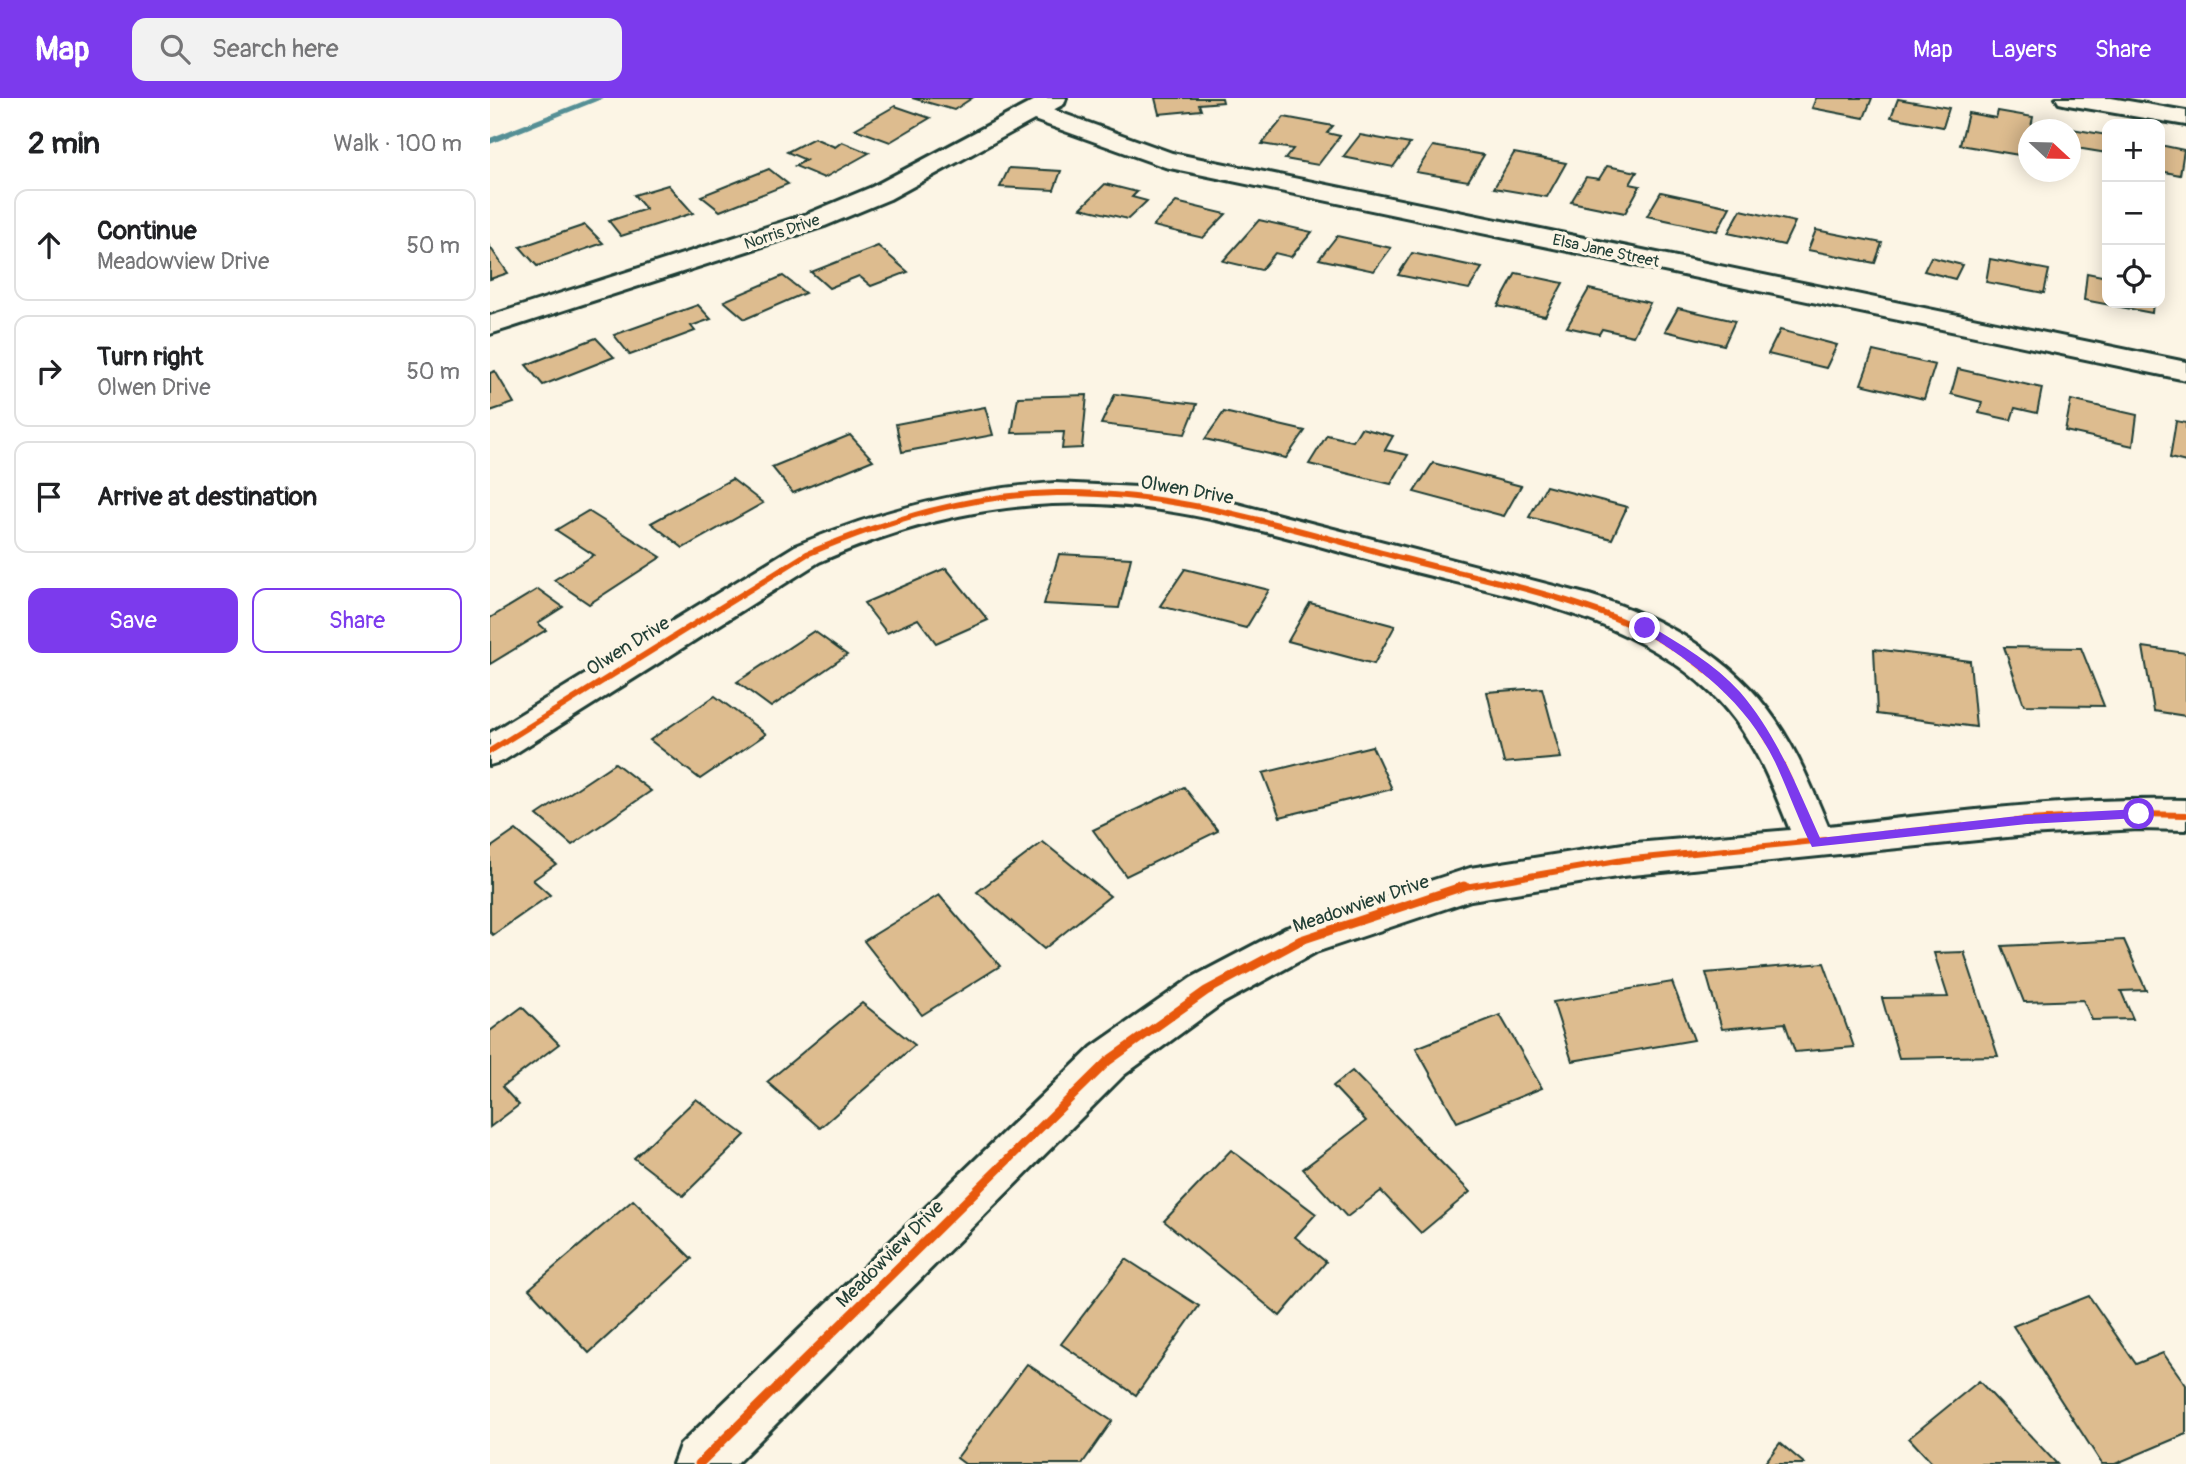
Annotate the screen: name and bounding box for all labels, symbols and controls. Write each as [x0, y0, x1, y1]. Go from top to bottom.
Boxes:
search box [132, 18, 622, 81]
text: Map [35, 29, 90, 70]
icon: search [156, 30, 194, 68]
text: Search here [212, 33, 339, 65]
text: Map [1913, 35, 1953, 64]
text: Layers [1991, 35, 2057, 64]
text: Share [2095, 35, 2151, 64]
north arrow [2018, 119, 2081, 182]
map controls [2102, 119, 2165, 308]
button: + [2102, 119, 2165, 182]
text: 2 min [28, 125, 100, 162]
text: Walk · 100 m [333, 129, 462, 158]
button: − [2102, 182, 2165, 245]
street label: Norris Drive [742, 210, 822, 254]
text: Continue [97, 215, 197, 247]
icon: ahead [30, 226, 68, 264]
street label: Elsa Jane Street [1551, 230, 1662, 272]
text: 50 m [406, 231, 460, 260]
button: locate [2102, 245, 2165, 308]
text: Meadowview Drive [97, 247, 269, 276]
text: Turn right [97, 341, 203, 373]
icon: right [30, 352, 68, 390]
text: 50 m [406, 357, 460, 386]
text: Olwen Drive [97, 373, 211, 402]
street label: Olwen Drive [1139, 470, 1236, 510]
icon: arrive [30, 478, 68, 516]
text: Arrive at destination [97, 481, 317, 513]
button: Save [28, 588, 238, 653]
button: Share [252, 588, 462, 653]
street label: Olwen Drive [582, 611, 675, 681]
route end [1629, 612, 1660, 643]
route start [2123, 798, 2154, 829]
street label: Meadowview Drive [1290, 869, 1433, 939]
street label: Meadowview Drive [831, 1195, 949, 1313]

